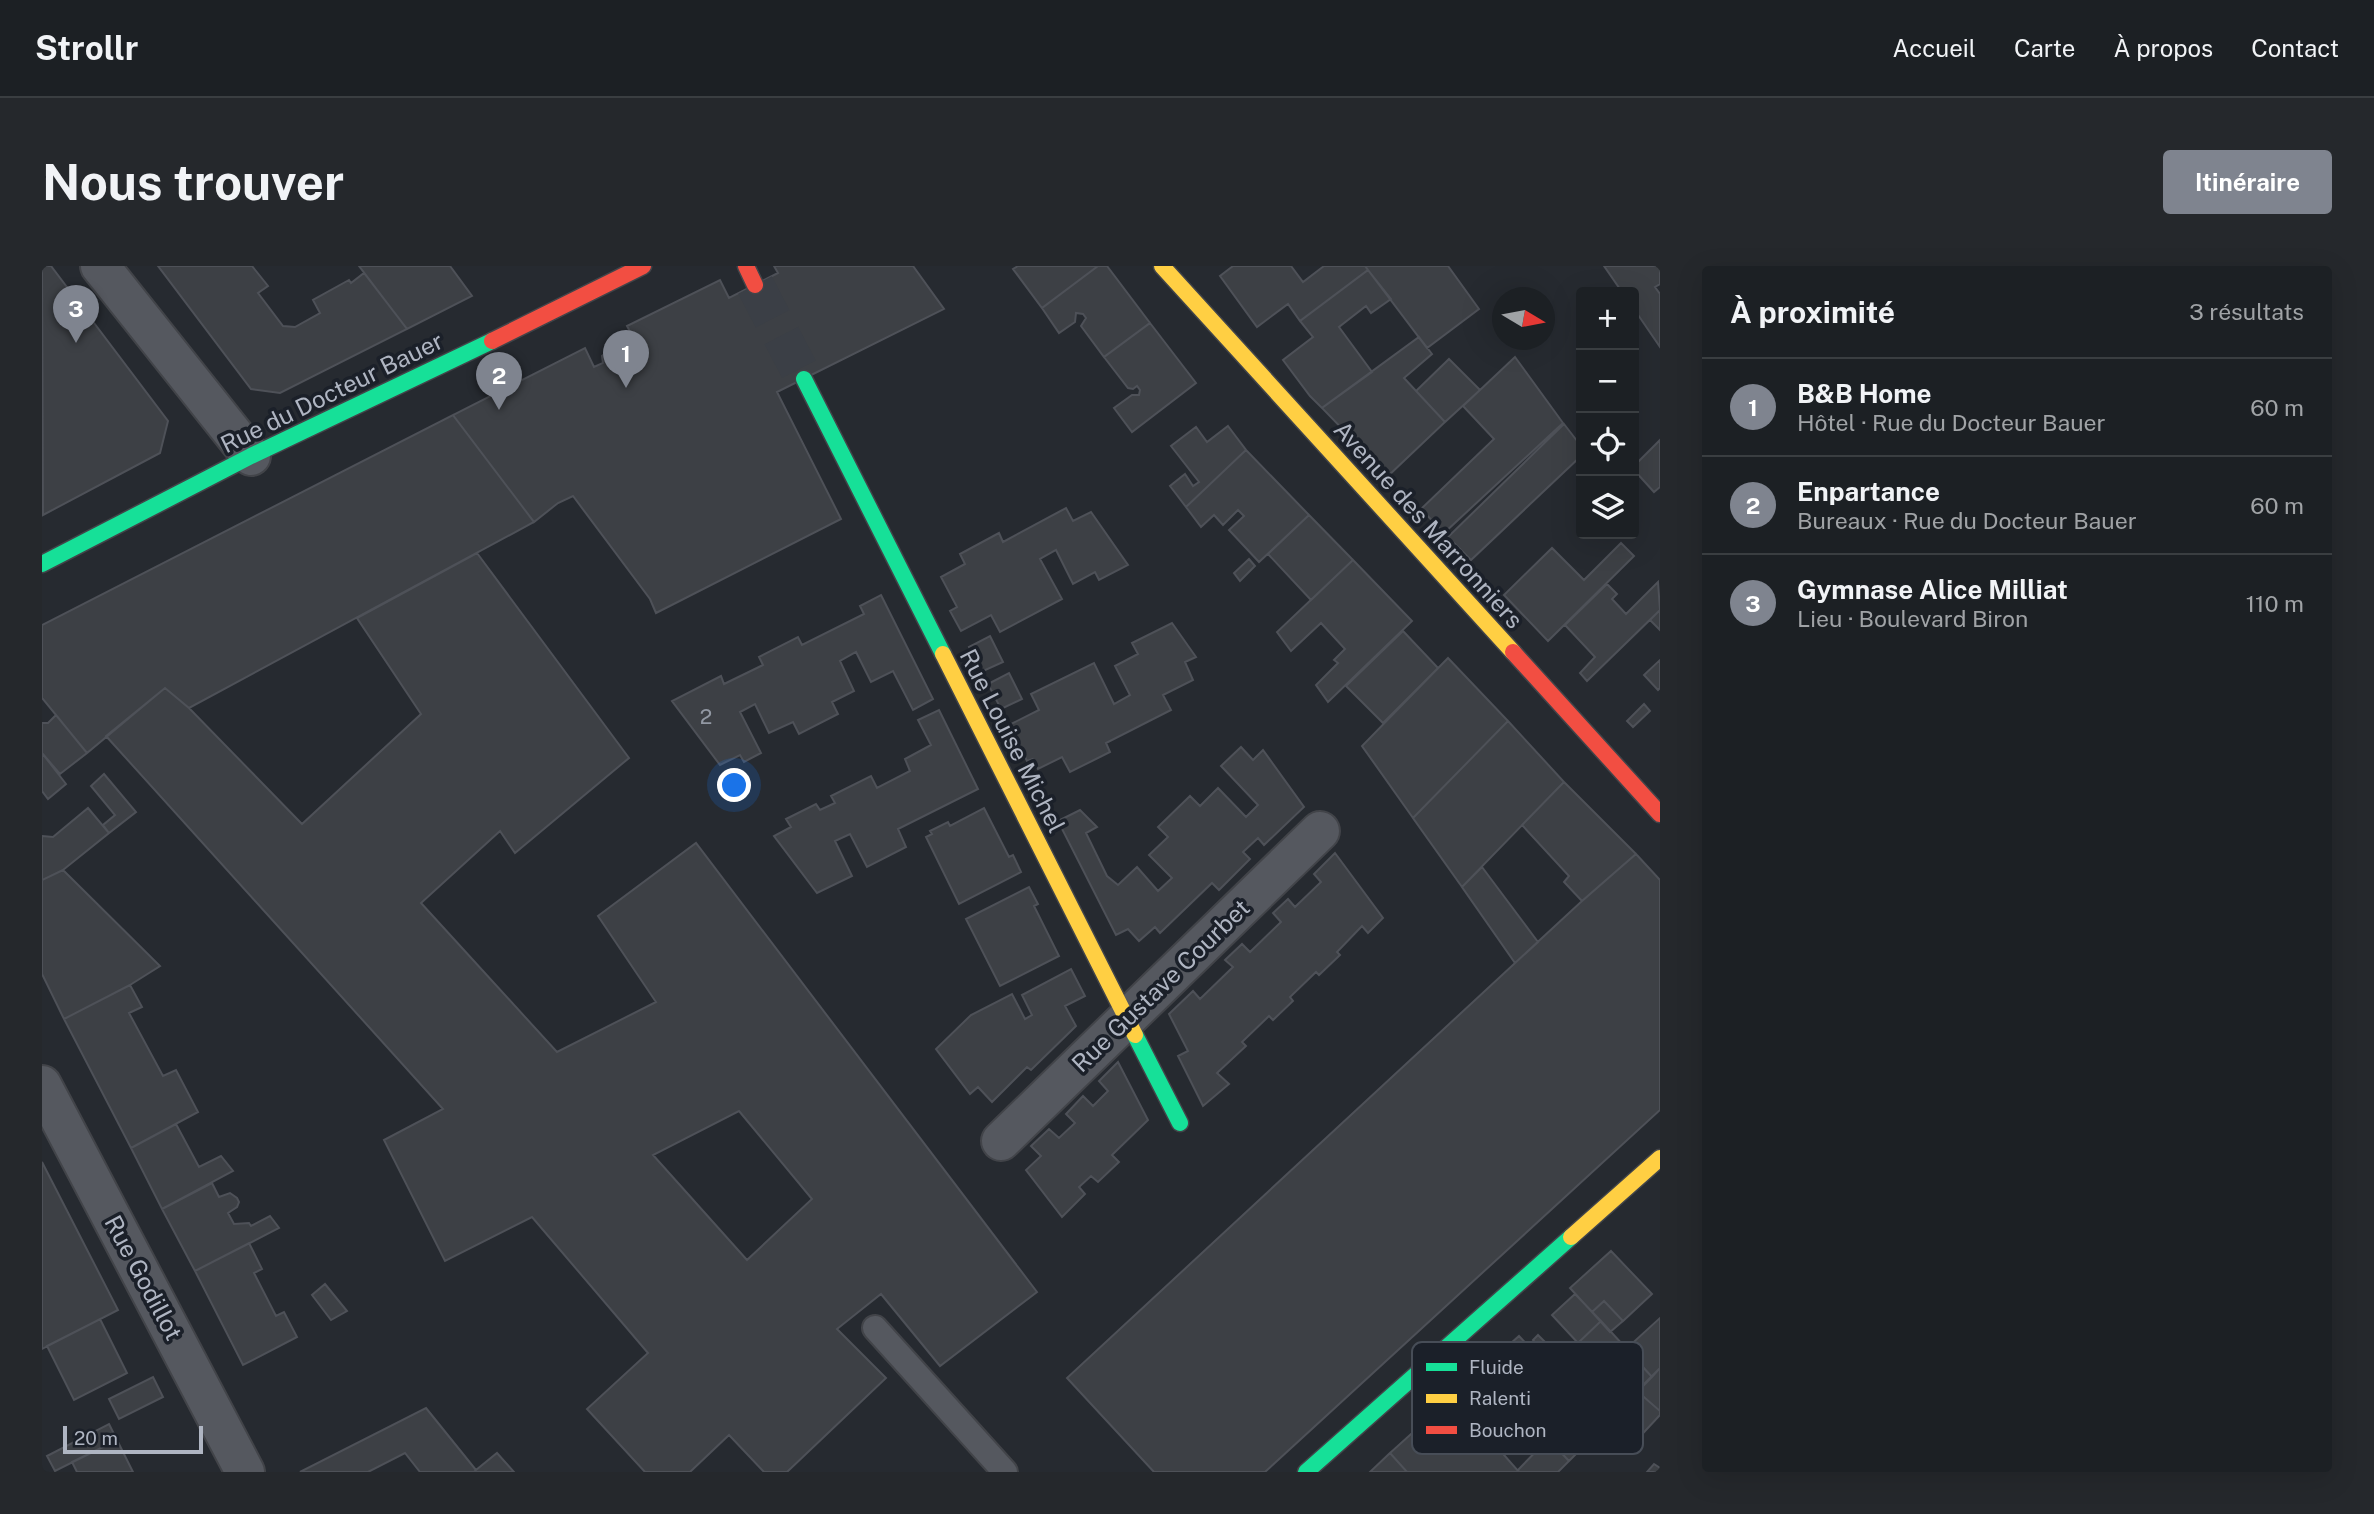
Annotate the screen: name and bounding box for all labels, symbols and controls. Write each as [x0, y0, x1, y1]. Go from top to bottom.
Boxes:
text: Strollr [35, 29, 138, 67]
text: Accueil [1893, 34, 1976, 62]
text: Carte [2014, 34, 2075, 62]
text: À propos [2113, 34, 2213, 62]
text: Contact [2251, 34, 2339, 62]
button: Itinéraire [2163, 150, 2332, 214]
text: Nous trouver [42, 153, 344, 211]
pin: 3 [53, 285, 99, 343]
north arrow [1492, 287, 1555, 350]
map controls [1576, 287, 1639, 539]
button: + [1576, 287, 1639, 350]
text: À proximité [1730, 294, 1895, 330]
text: 3 résultats [2189, 298, 2304, 325]
street label: Rue du Docteur Bauer [216, 326, 447, 458]
pin: 1 [603, 330, 649, 388]
button: − [1576, 350, 1639, 413]
pin: 2 [476, 352, 522, 410]
text: B&B Home [1797, 378, 1932, 409]
text: 1 [1748, 394, 1758, 421]
text: 60 m [2250, 394, 2304, 421]
text: Hôtel · Rue du Docteur Bauer [1797, 409, 2106, 436]
button: locate [1576, 413, 1639, 476]
street label: Avenue des Marronniers [1328, 415, 1529, 634]
button: layers [1576, 476, 1639, 539]
text: Enpartance [1797, 476, 1940, 507]
text: 2 [1746, 492, 1760, 519]
text: 60 m [2250, 492, 2304, 519]
text: Bureaux · Rue du Docteur Bauer [1797, 507, 2137, 534]
text: Gymnase Alice Milliat [1797, 574, 2068, 605]
text: 3 [1745, 590, 1761, 617]
text: 110 m [2246, 590, 2304, 617]
text: Lieu · Boulevard Biron [1797, 605, 2028, 632]
street label: Rue Louise Michel [954, 644, 1071, 837]
house number: 2 [700, 704, 712, 729]
your location [717, 768, 751, 802]
street label: Rue Gustave Courbet [1066, 893, 1255, 1077]
street label: Rue Godillot [99, 1211, 188, 1345]
legend [1412, 1342, 1643, 1454]
text: Fluide [1469, 1356, 1524, 1378]
text: Ralenti [1469, 1387, 1531, 1409]
text: Bouchon [1469, 1419, 1546, 1441]
scale bar [63, 1423, 203, 1455]
text: 20 m [74, 1427, 118, 1449]

